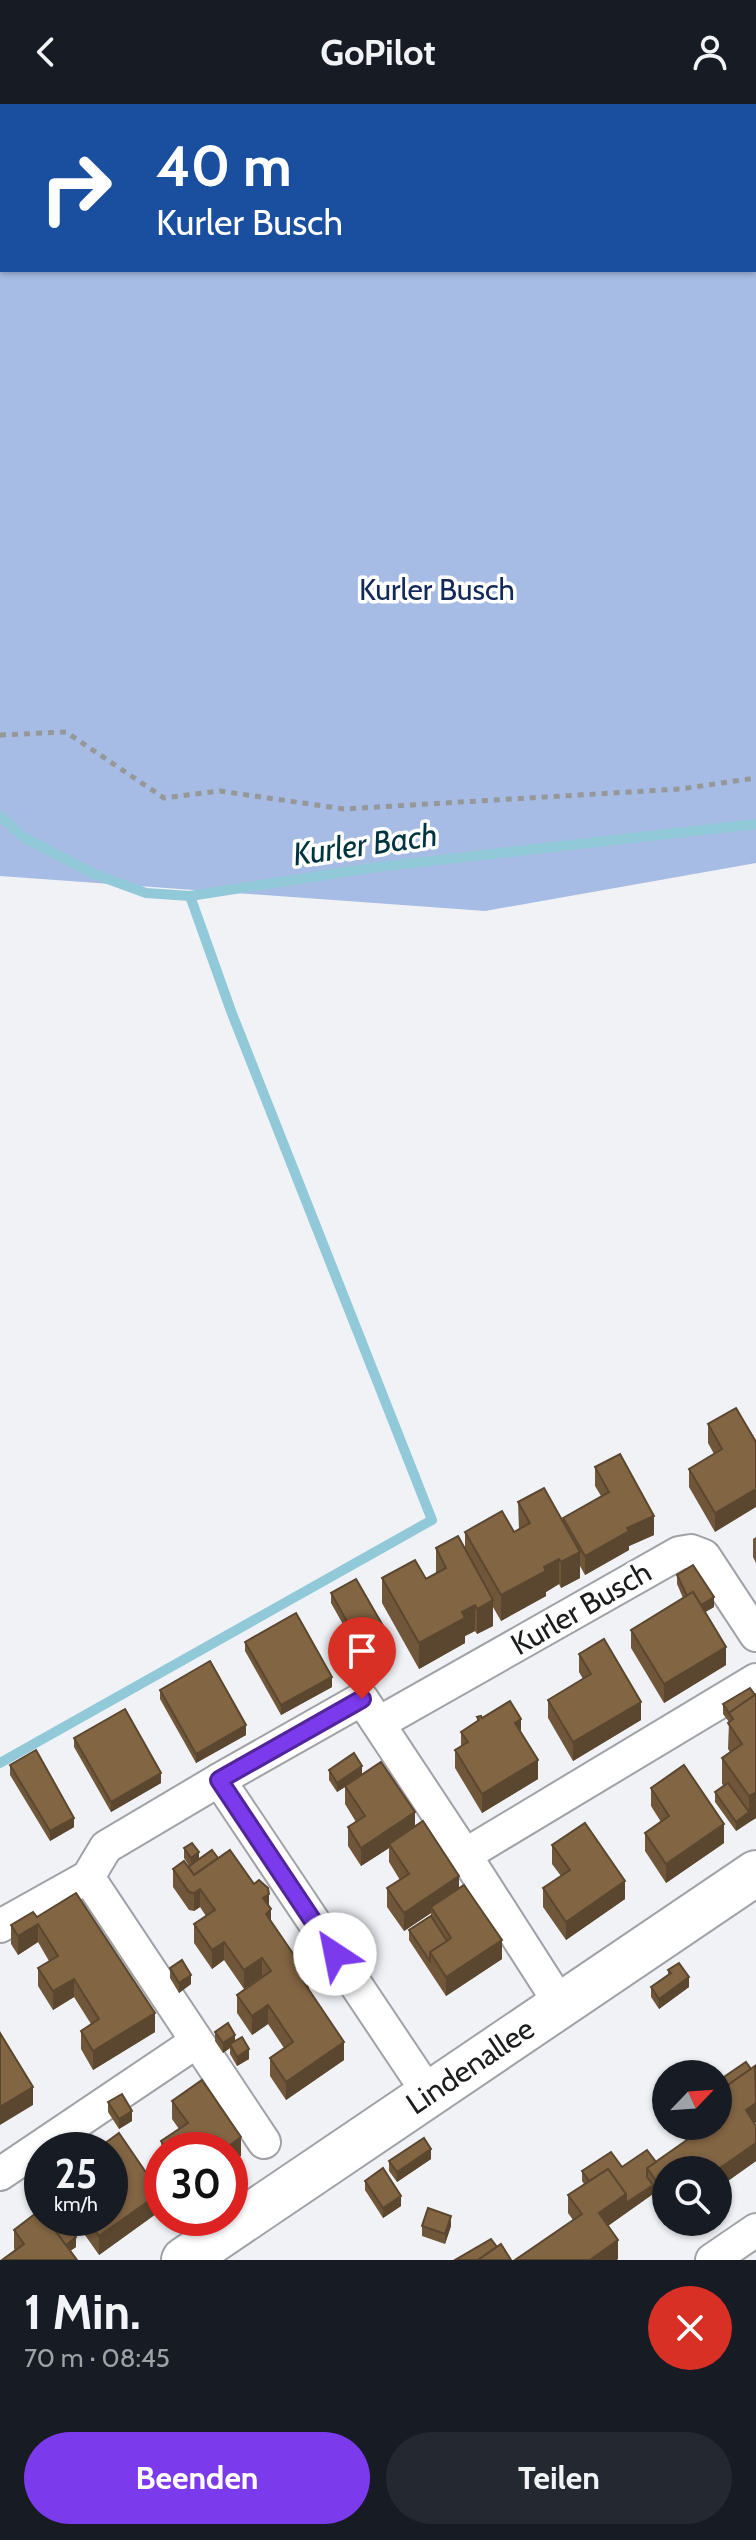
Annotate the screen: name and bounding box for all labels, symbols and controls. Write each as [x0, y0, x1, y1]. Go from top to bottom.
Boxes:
icon: back [24, 30, 68, 74]
text: GoPilot [320, 30, 436, 74]
icon: person [688, 30, 732, 74]
text: 40 m [156, 132, 292, 200]
icon: right [24, 136, 128, 240]
text: Kurler Busch [156, 200, 343, 244]
park label: Kurler Busch [359, 571, 515, 608]
water label: Kurler Bach [290, 815, 440, 873]
street label: Kurler Busch [504, 1553, 658, 1663]
pin [328, 1617, 396, 1699]
icon: arrive [340, 1629, 384, 1673]
position arrow [293, 1912, 377, 1996]
street label: Lindenallee [399, 2010, 541, 2122]
north arrow [652, 2060, 732, 2140]
map controls [652, 2060, 732, 2236]
speed limit sign: 30 [144, 2132, 248, 2236]
text: 25 [55, 2149, 97, 2198]
button: search [652, 2156, 732, 2236]
text: km/h [54, 2192, 98, 2216]
text: 1 Min. [24, 2283, 141, 2341]
button: close [648, 2286, 732, 2370]
text: 70 m · 08:45 [24, 2342, 170, 2374]
button: Beenden [24, 2432, 370, 2524]
button: Teilen [386, 2432, 732, 2524]

